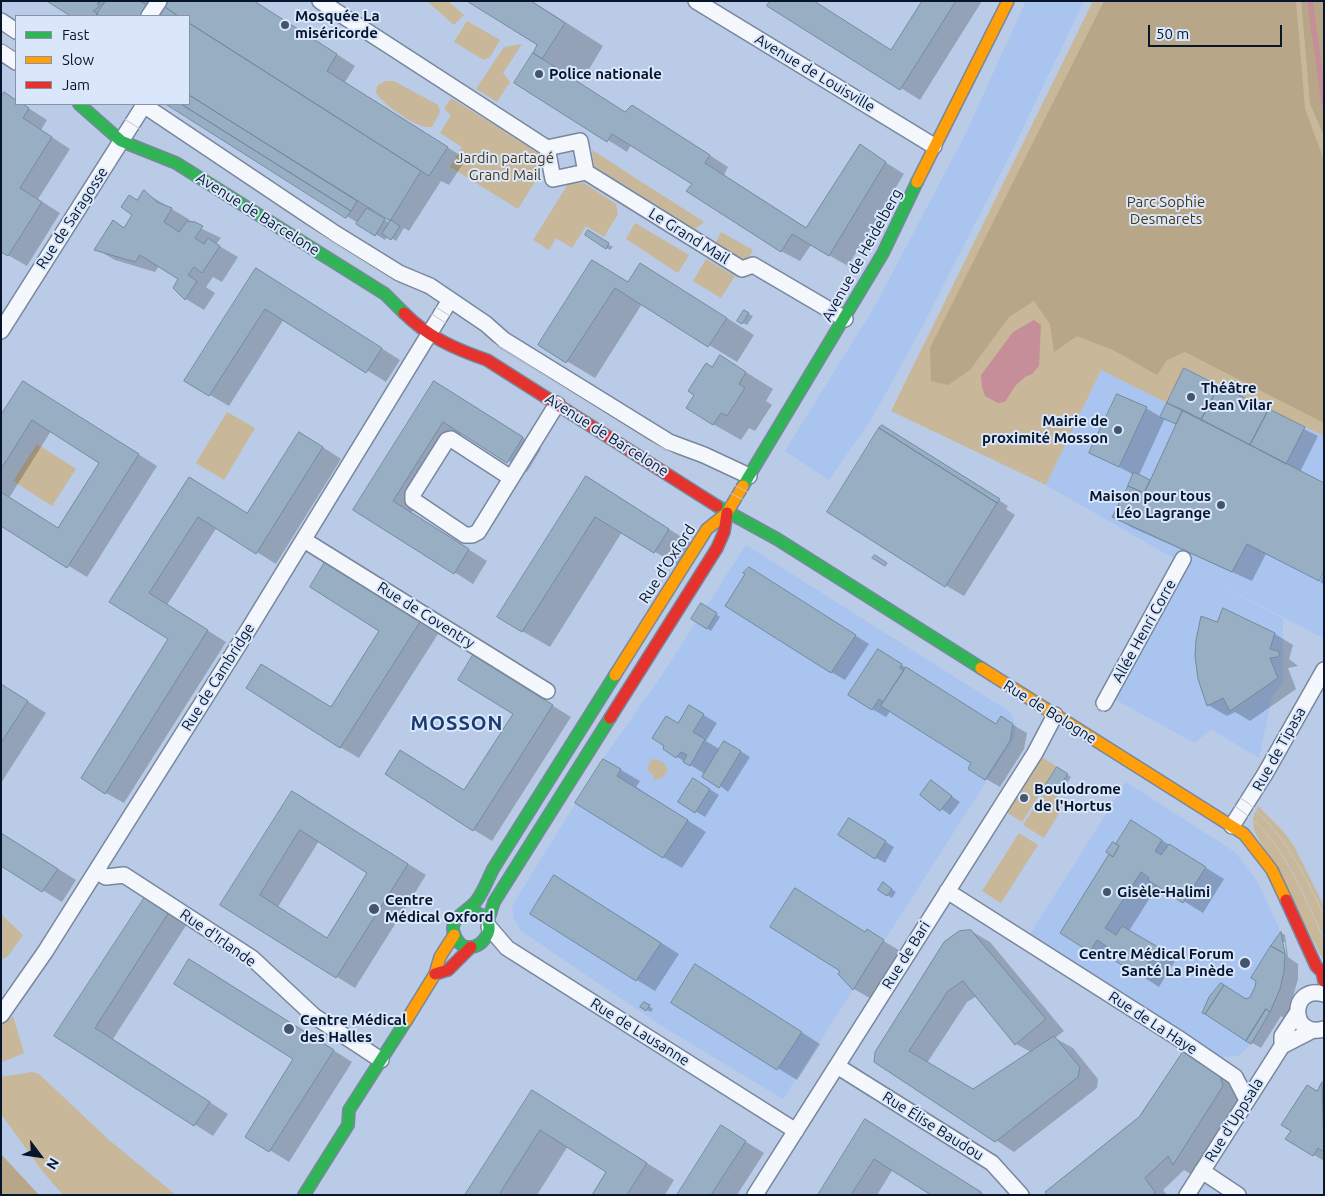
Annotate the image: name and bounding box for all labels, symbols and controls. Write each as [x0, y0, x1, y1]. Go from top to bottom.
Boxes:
place label: Mosquée La miséricorde [295, 7, 380, 42]
legend [15, 15, 190, 105]
scale bar [1150, 15, 1284, 47]
marker: Mosquée La miséricorde [279, 19, 291, 31]
text: 50 m [1156, 25, 1189, 42]
text: Fast [62, 26, 89, 43]
street label: Avenue de Louisville [752, 30, 878, 116]
text: Slow [62, 51, 94, 68]
place label: Police nationale [549, 65, 662, 83]
marker: Police nationale [533, 68, 545, 80]
text: Jam [62, 76, 90, 93]
park label: Jardin partagé Grand Mail [456, 149, 554, 184]
street label: Rue de Saragosse [32, 164, 112, 272]
street label: Avenue de Barcelone [193, 169, 323, 259]
street label: Avenue de Heidelberg [818, 185, 906, 325]
park label: Parc Sophie Desmarets [1127, 193, 1205, 228]
street label: Le Grand Mail [645, 204, 733, 268]
place label: Théâtre Jean Vilar [1201, 379, 1272, 414]
street label: Avenue de Barcelone [542, 390, 672, 480]
marker: Théâtre Jean Vilar [1185, 391, 1197, 403]
place label: Mairie de proximité Mosson [982, 412, 1108, 447]
marker: Mairie de proximité Mosson [1112, 424, 1124, 436]
place label: Maison pour tous Léo Lagrange [1089, 487, 1211, 522]
marker: Maison pour tous Léo Lagrange [1215, 499, 1227, 511]
street label: Rue d'Oxford [635, 521, 699, 607]
street label: Allée Henri Corre [1108, 576, 1180, 686]
street label: Rue de Coventry [374, 578, 478, 652]
street label: Rue de Cambridge [178, 620, 258, 734]
street label: Rue de Bologne [1000, 676, 1100, 748]
street label: Rue de Tipasa [1249, 704, 1309, 794]
district label: MOSSON [410, 711, 504, 735]
place label: Boulodrome de l'Hortus [1034, 780, 1121, 815]
marker: Boulodrome de l'Hortus [1018, 792, 1030, 804]
place label: Gisèle-Halimi [1117, 883, 1210, 901]
marker: Gisèle-Halimi [1101, 886, 1113, 898]
place label: Centre Médical Oxford [385, 891, 494, 926]
marker: Centre Médical Oxford [367, 902, 381, 916]
street label: Rue d'Irlande [176, 905, 260, 971]
street label: Rue de Bari [878, 918, 934, 992]
place label: Centre Médical Forum Santé La Pinède [1079, 945, 1234, 980]
marker: Centre Médical Forum Santé La Pinède [1238, 956, 1252, 970]
street label: Rue de La Haye [1105, 988, 1201, 1058]
street label: Rue de Lausanne [587, 994, 693, 1070]
place label: Centre Médical des Halles [300, 1011, 406, 1046]
marker: Centre Médical des Halles [282, 1022, 296, 1036]
street label: Rue d'Uppsala [1201, 1075, 1267, 1165]
street label: Rue Élise Baudou [879, 1088, 987, 1164]
north arrow [15, 1131, 65, 1181]
text: N [43, 1155, 62, 1172]

